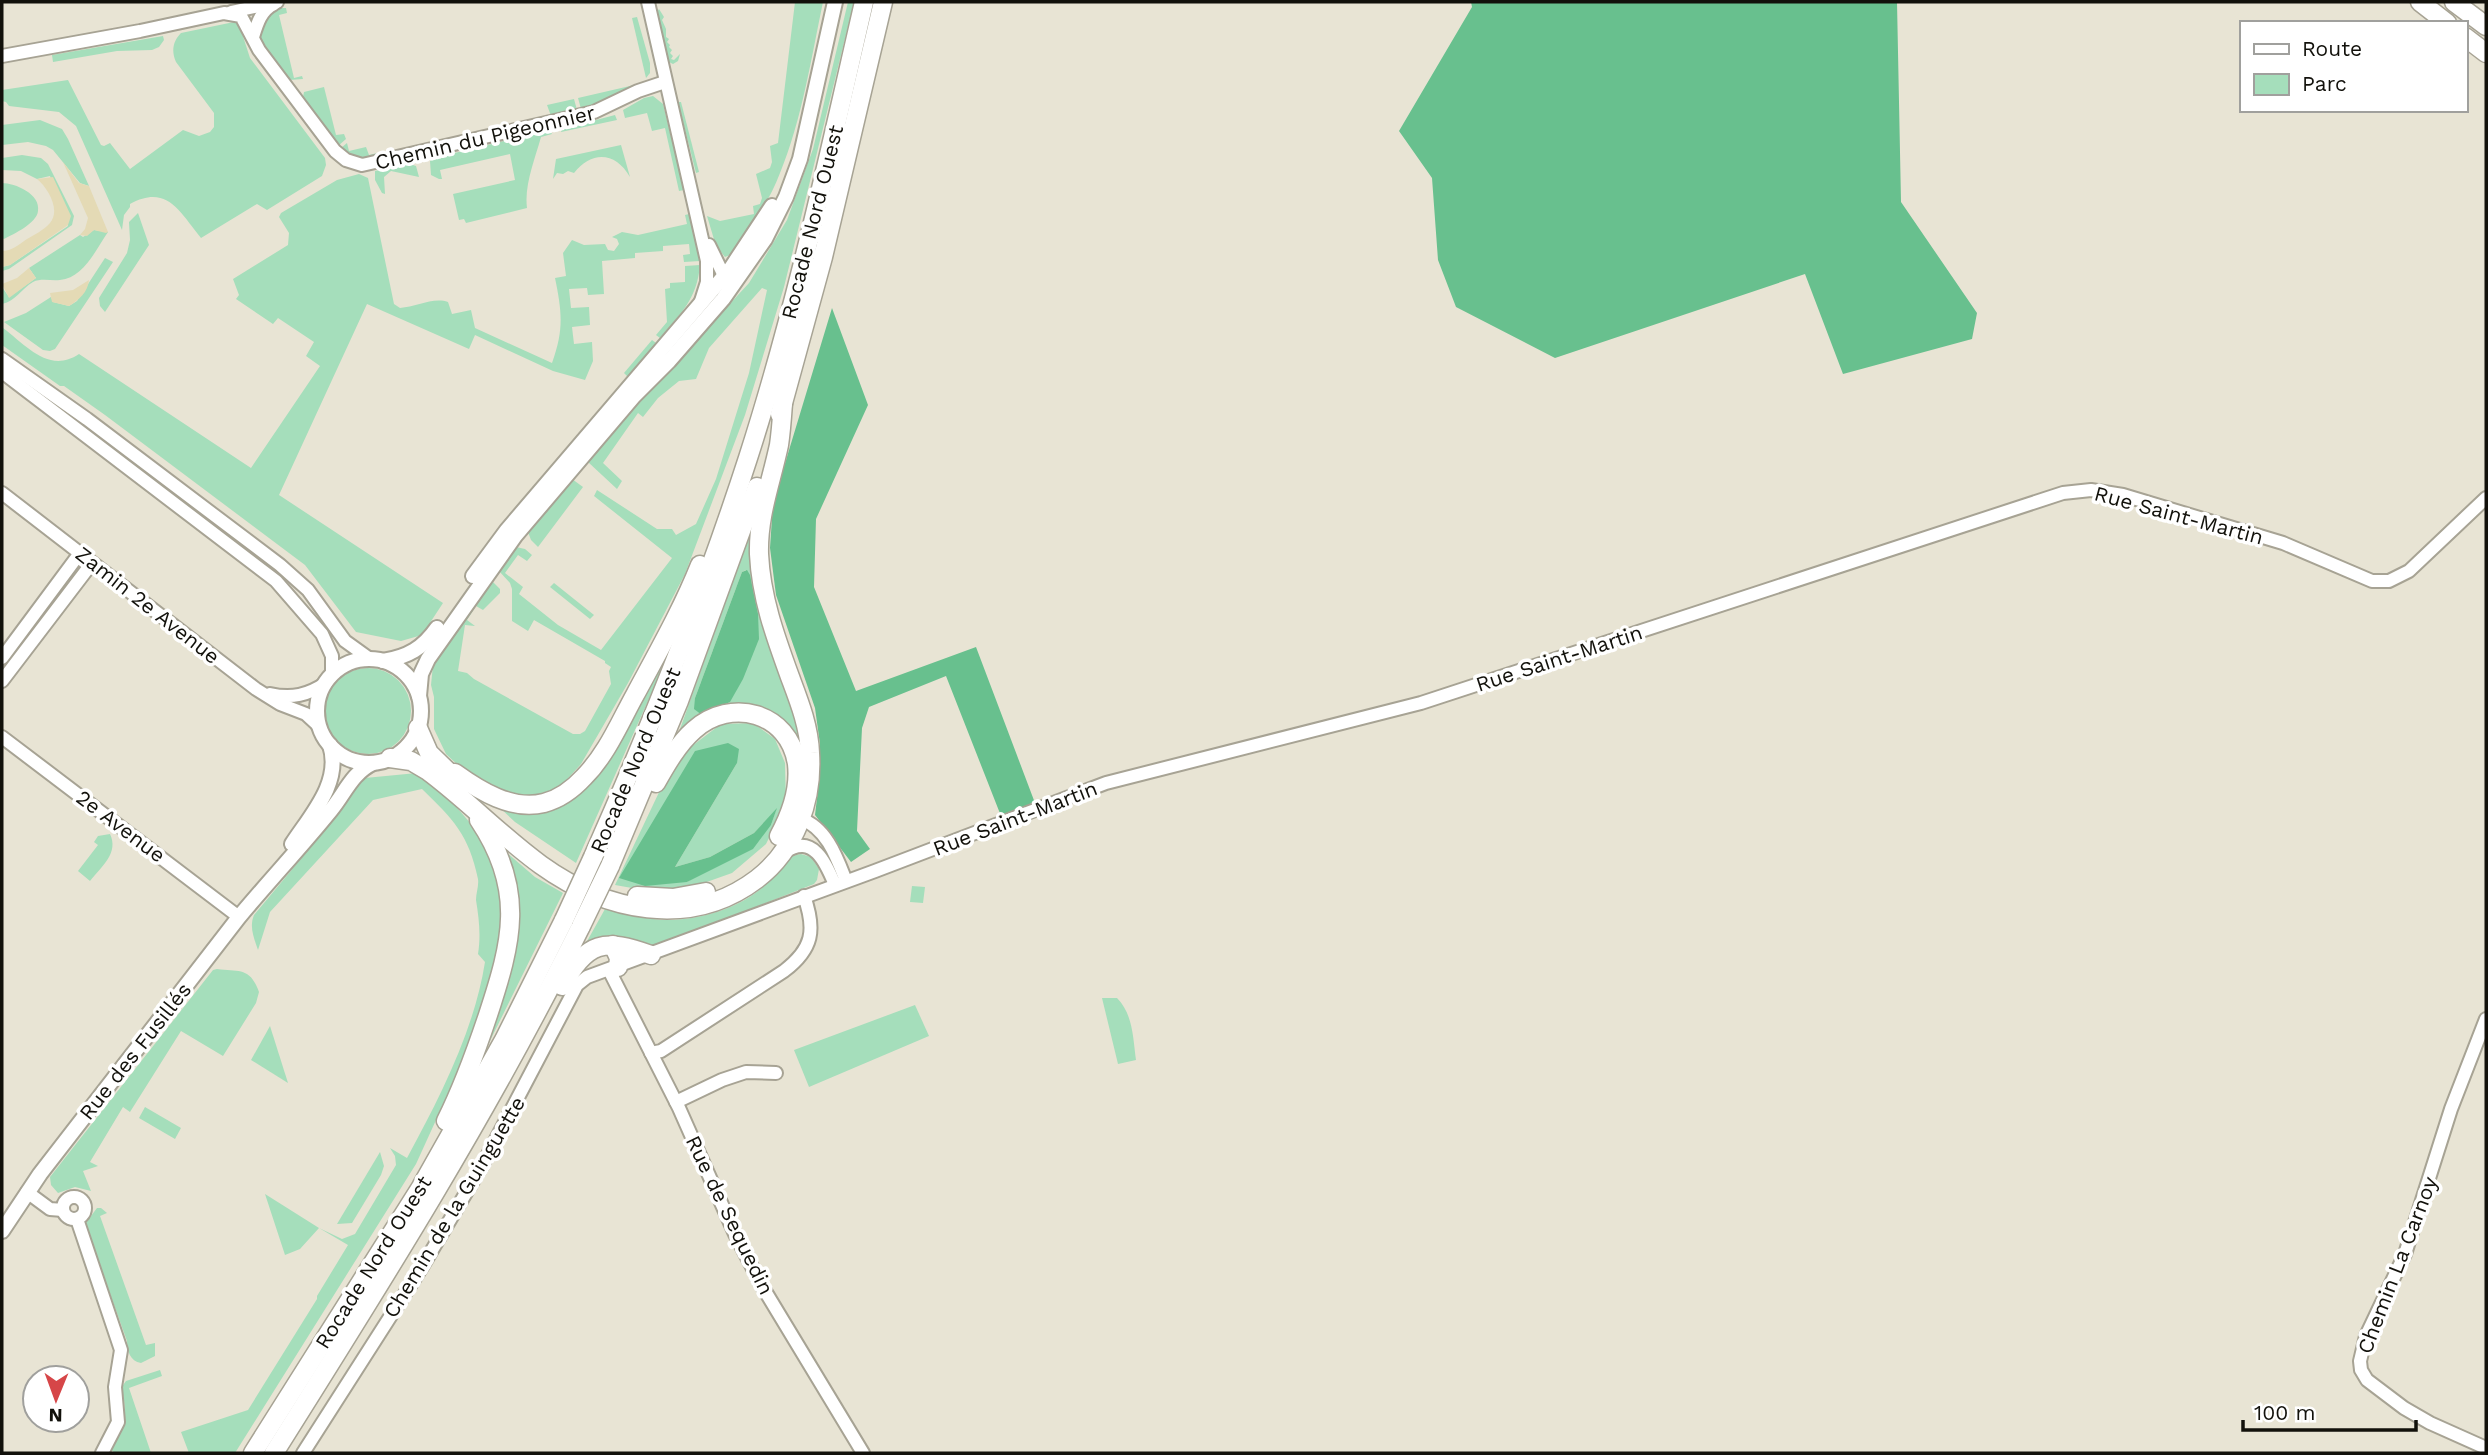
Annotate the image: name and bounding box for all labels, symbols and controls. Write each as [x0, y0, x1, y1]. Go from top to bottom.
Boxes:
legend [2240, 21, 2467, 112]
text: Route [2302, 36, 2362, 61]
text: Parc [2302, 71, 2347, 96]
street label: Chemin du Pigeonnier [373, 99, 598, 175]
street label: Rocade Nord Ouest [776, 122, 848, 322]
street label: Rue Saint-Martin [2092, 480, 2266, 550]
street label: Zamin 2e Avenue [71, 541, 225, 669]
street label: Rue Saint-Martin [1472, 619, 1646, 697]
street label: Rocade Nord Ouest [585, 663, 686, 857]
street label: Rue Saint-Martin [929, 775, 1101, 861]
street label: 2e Avenue [72, 784, 170, 868]
street label: Rue des Fusillés [74, 977, 196, 1125]
street label: Chemin de la Guinguette [378, 1092, 530, 1322]
street label: Rue de Sequedin [681, 1131, 779, 1299]
street label: Rocade Nord Ouest [310, 1171, 437, 1353]
street label: Chemin La Carnoy [2352, 1173, 2442, 1357]
north arrow [21, 1364, 91, 1434]
scale bar [2243, 1388, 2416, 1432]
text: 100 m [2254, 1400, 2316, 1425]
text: N [48, 1404, 63, 1427]

